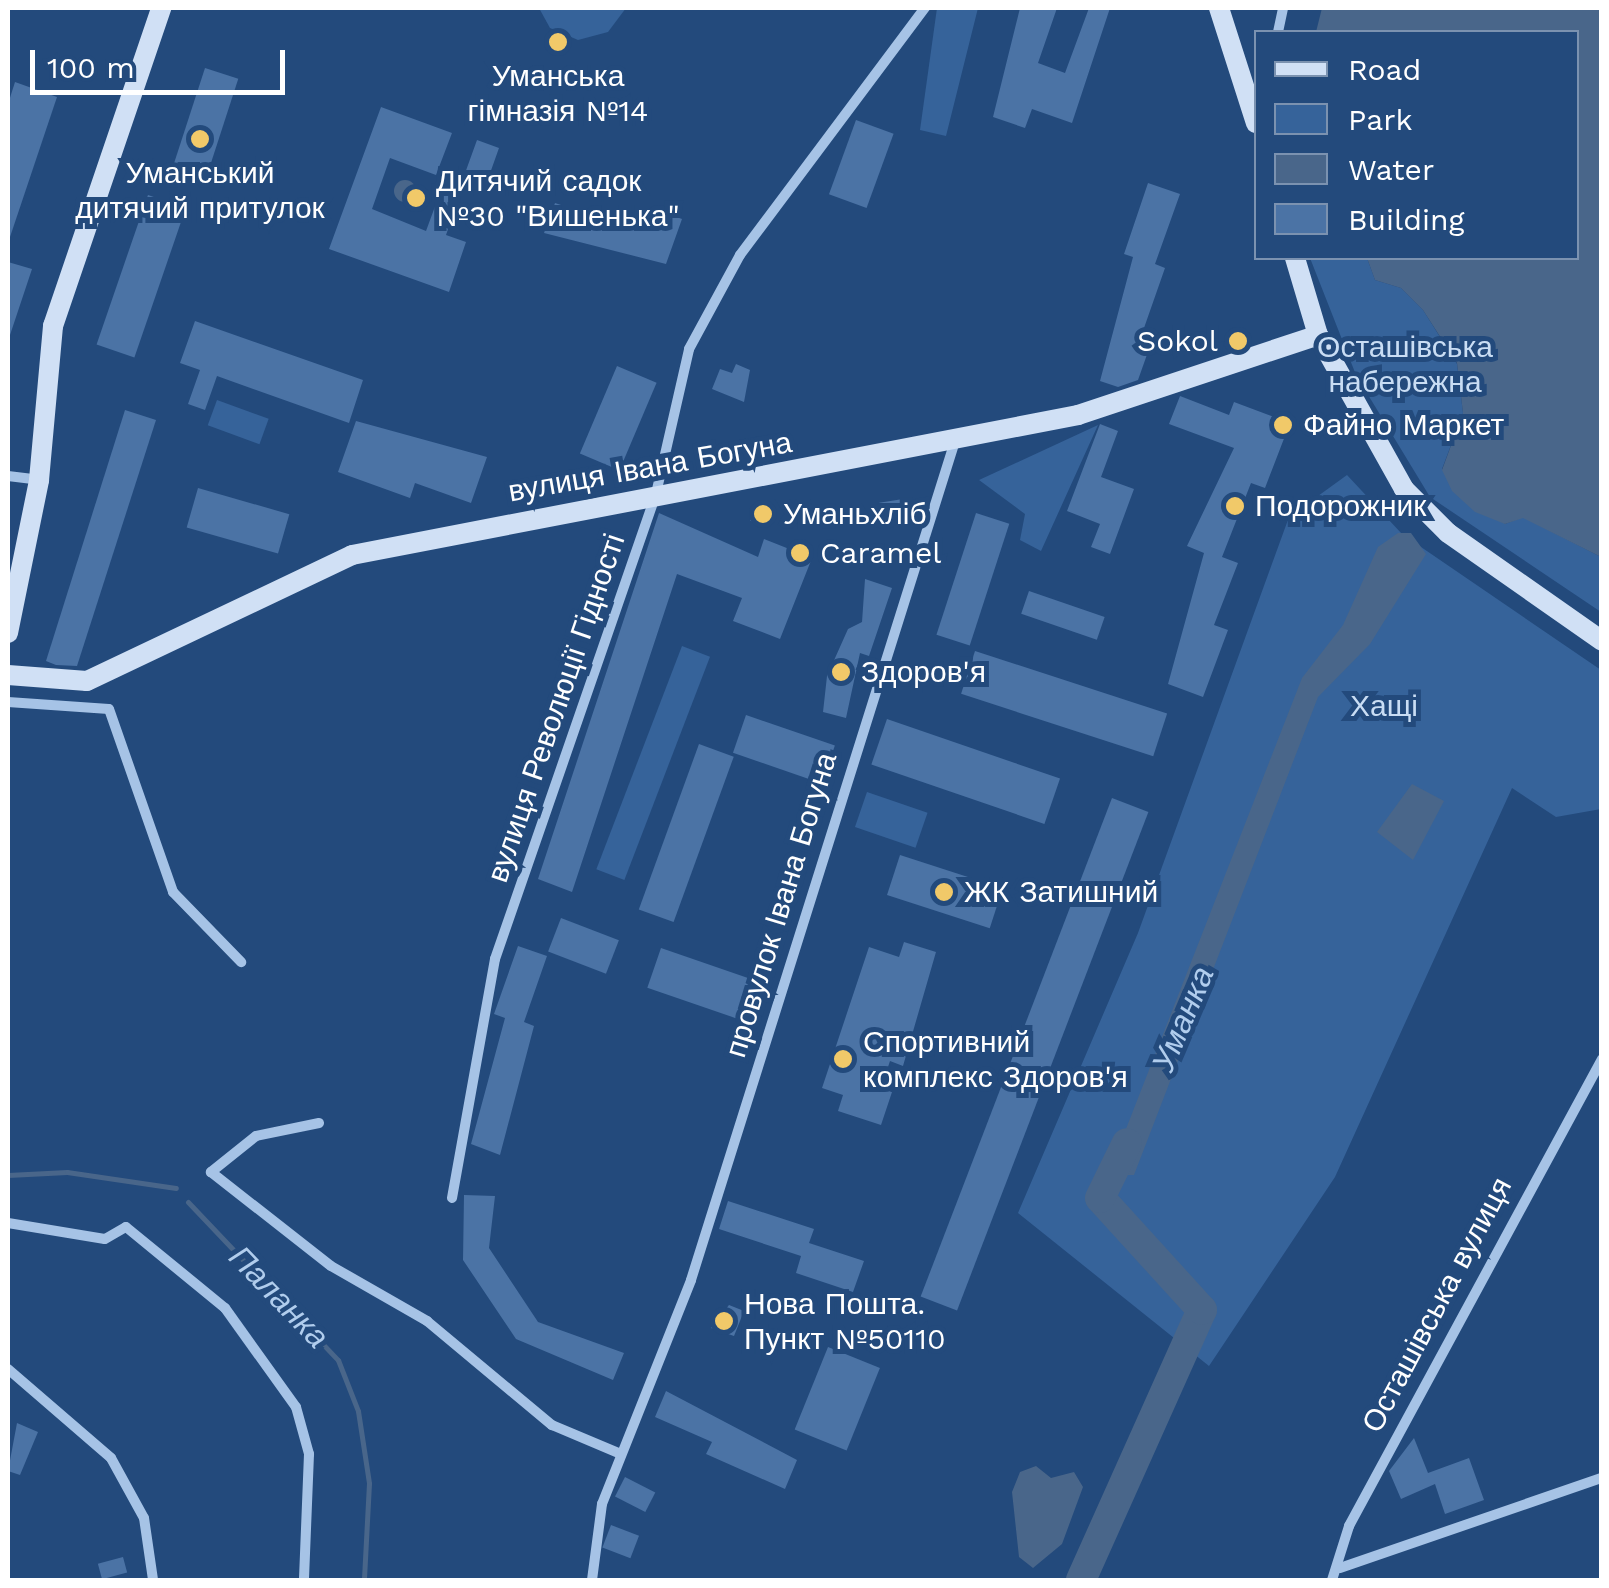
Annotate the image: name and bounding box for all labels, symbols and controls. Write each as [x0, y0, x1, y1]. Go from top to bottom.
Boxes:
scale bar [35, 30, 290, 92]
legend [1254, 30, 1579, 260]
marker: Уманська гімназія №14 [547, 31, 569, 53]
text: 100 m [47, 50, 135, 85]
text: Road [1348, 52, 1421, 87]
place label: Уманська гімназія №14 [468, 58, 648, 128]
text: Park [1348, 102, 1413, 137]
marker: Уманський дитячий притулок [189, 128, 211, 150]
text: Water [1348, 152, 1434, 187]
place label: Уманський дитячий притулок [75, 155, 325, 226]
place label: Дитячий садок №30 "Вишенька" [436, 163, 680, 234]
marker: Дитячий садок №30 "Вишенька" [405, 187, 427, 209]
text: Building [1348, 202, 1465, 237]
place label: Sokol [1137, 323, 1218, 359]
park label: Осташівська набережна [1317, 329, 1493, 400]
marker: Sokol [1227, 330, 1249, 352]
place label: Файно Маркет [1303, 407, 1504, 443]
marker: Файно Маркет [1272, 414, 1294, 436]
street label: вулиця Івана Богуна [505, 424, 795, 510]
place label: Подорожник [1255, 488, 1426, 524]
marker: Подорожник [1224, 495, 1246, 517]
place label: Уманьхліб [783, 496, 927, 532]
marker: Уманьхліб [752, 503, 774, 525]
street label: вулиця Революції Гідності [479, 529, 633, 887]
place label: Caramel [820, 535, 941, 571]
marker: Caramel [789, 542, 811, 564]
place label: Здоров'я [861, 654, 986, 690]
marker: Здоров'я [830, 661, 852, 683]
park label: Хащі [1350, 688, 1418, 724]
street label: провулок Івана Богуна [717, 748, 845, 1062]
place label: ЖК Затишний [964, 874, 1158, 910]
marker: ЖК Затишний [933, 881, 955, 903]
water label: Уманка [1144, 961, 1222, 1077]
place label: Спортивний комплекс Здоров'я [863, 1024, 1128, 1094]
marker: Спортивний комплекс Здоров'я [832, 1048, 854, 1070]
street label: Осташівська вулиця [1355, 1171, 1519, 1439]
water label: Паланка [221, 1238, 337, 1356]
place label: Нова Пошта. Пункт №50110 [744, 1286, 946, 1356]
marker: Нова Пошта. Пункт №50110 [713, 1310, 735, 1332]

